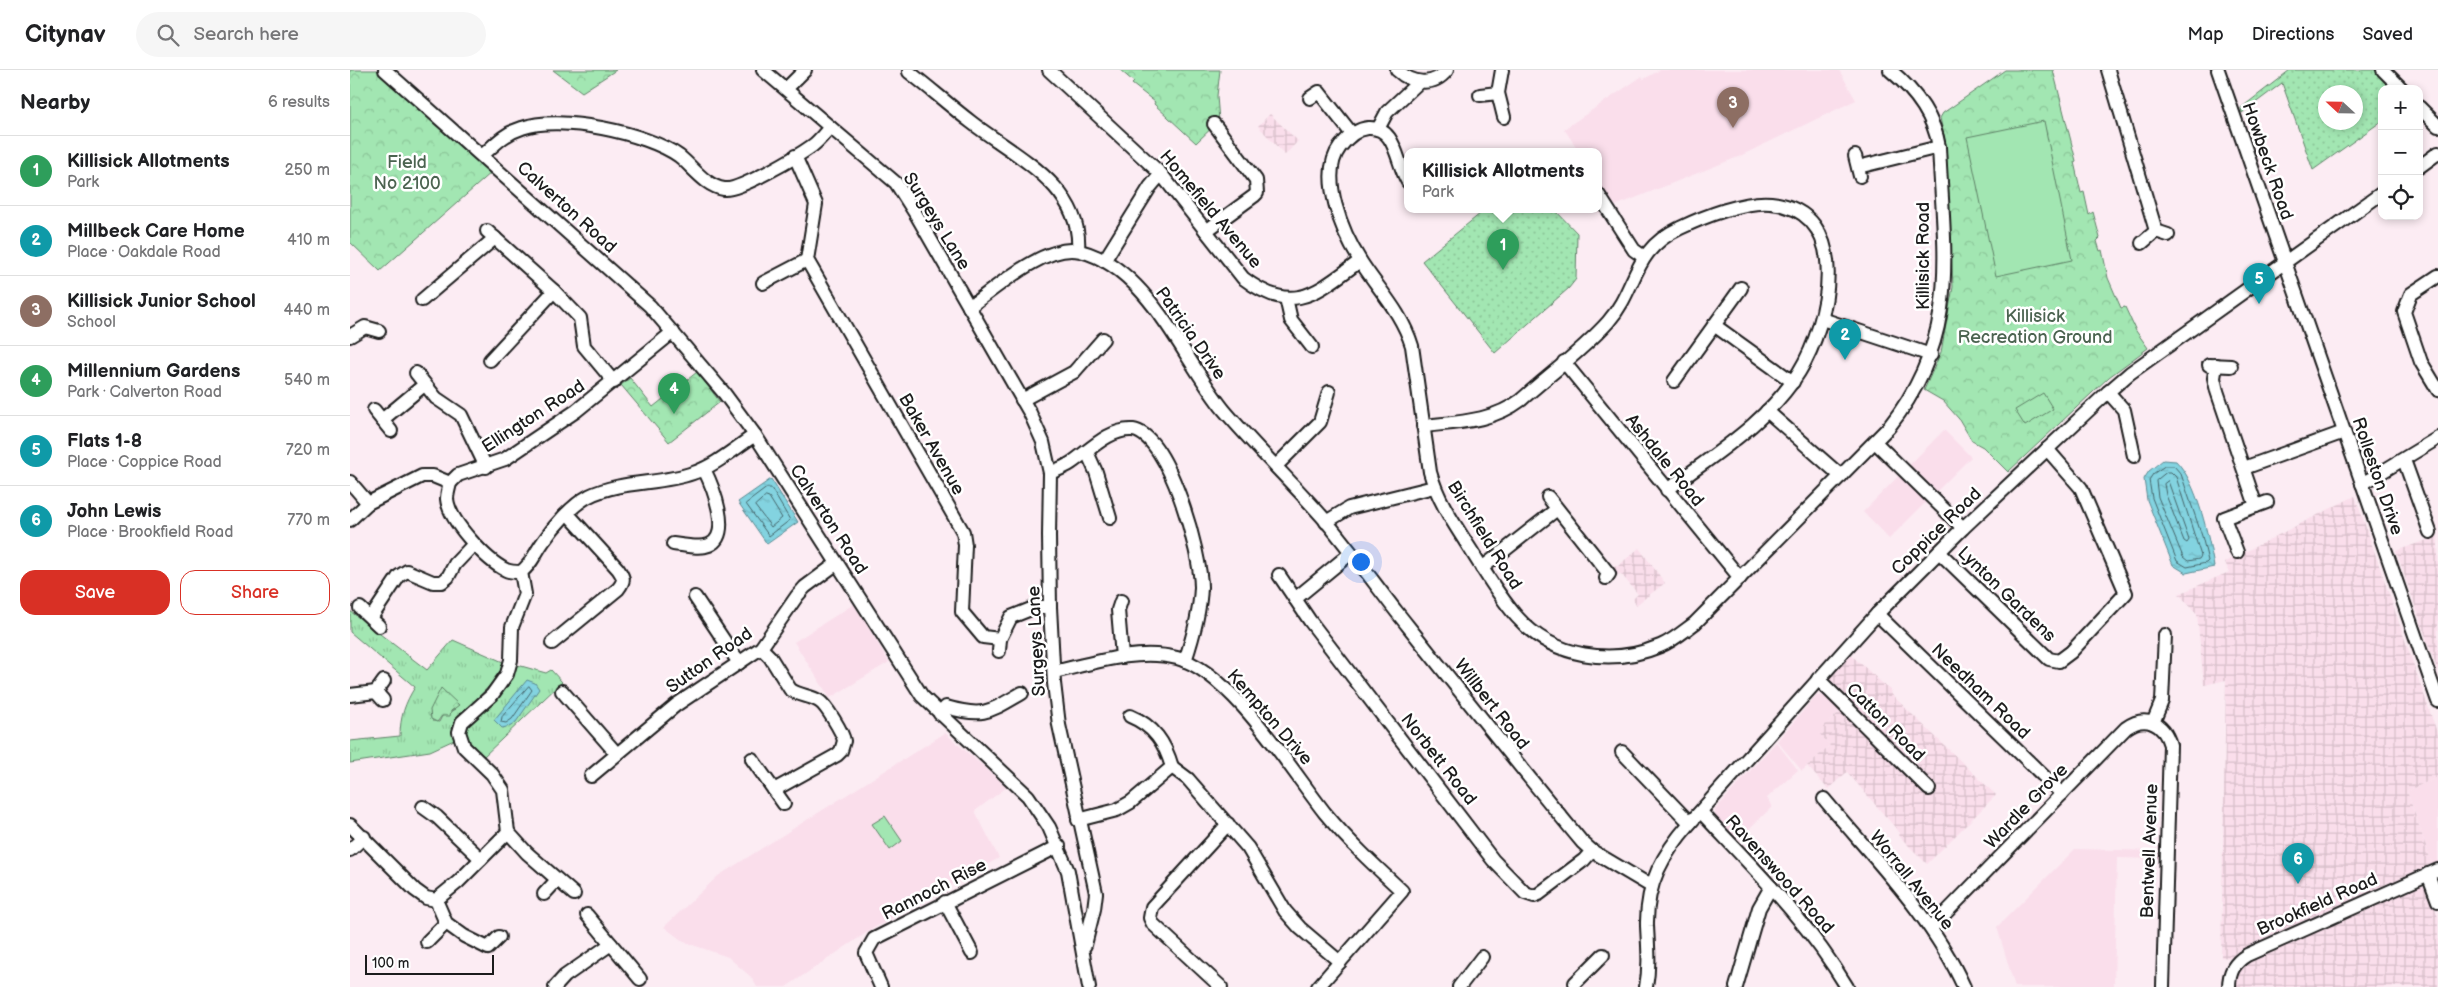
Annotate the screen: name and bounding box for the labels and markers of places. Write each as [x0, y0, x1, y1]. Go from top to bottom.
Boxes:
pin: 3 [1717, 87, 1749, 128]
pin: 1 [1487, 229, 1519, 270]
pin: 5 [2243, 263, 2275, 304]
pin: 2 [1829, 319, 1861, 360]
pin: 4 [658, 373, 690, 414]
pin: 6 [2282, 843, 2314, 884]

